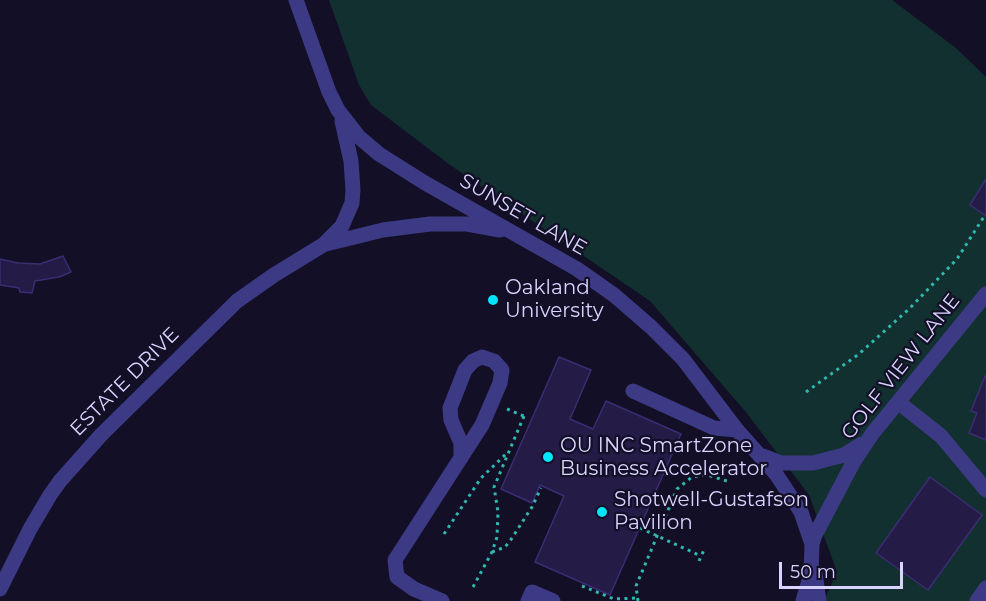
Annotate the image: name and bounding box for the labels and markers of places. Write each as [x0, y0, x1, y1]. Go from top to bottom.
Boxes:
place label: Oakland University [505, 276, 604, 323]
marker: Oakland University [486, 293, 500, 307]
place label: OU INC SmartZone Business Accelerator [560, 434, 767, 481]
marker: OU INC SmartZone Business Accelerator [541, 450, 555, 464]
place label: Shotwell-Gustafson Pavilion [614, 488, 809, 535]
marker: Shotwell-Gustafson Pavilion [595, 505, 609, 519]

